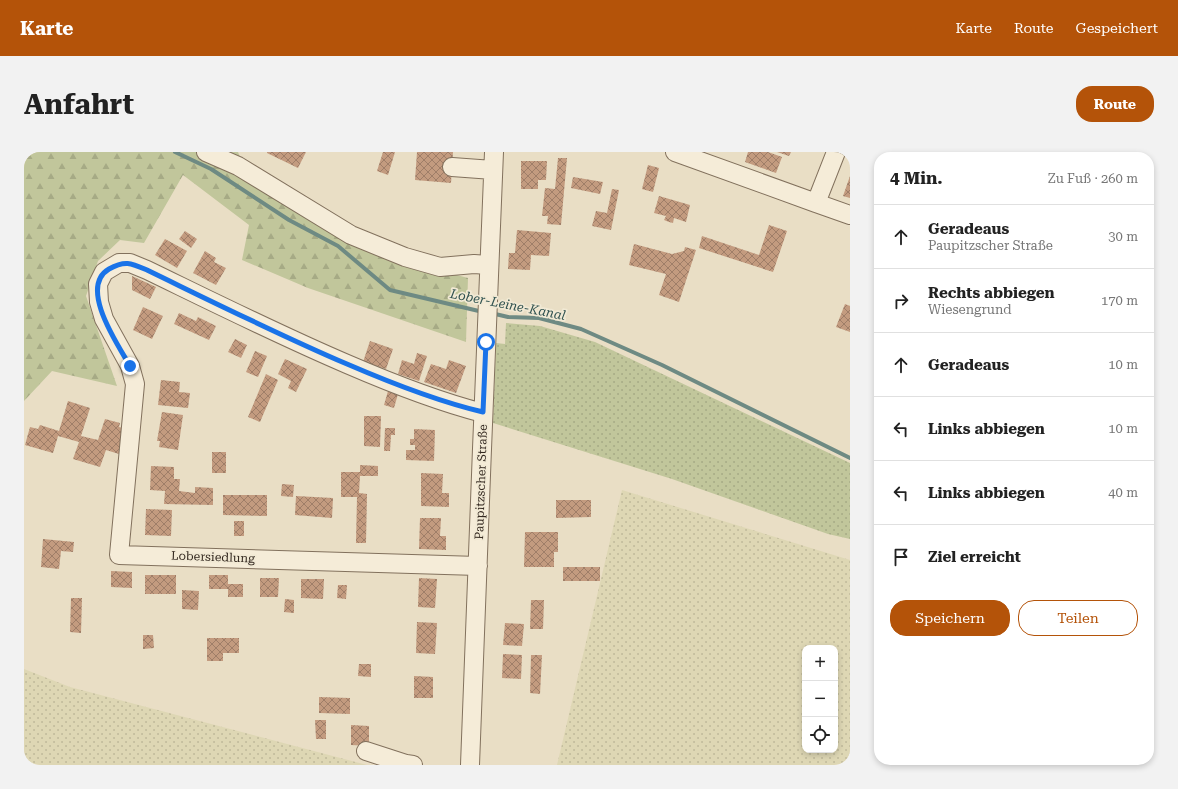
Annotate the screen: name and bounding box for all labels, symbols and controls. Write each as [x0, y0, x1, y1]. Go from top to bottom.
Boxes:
text: Karte [20, 17, 74, 40]
text: Karte [956, 20, 992, 36]
text: Route [1014, 20, 1054, 36]
text: Gespeichert [1076, 20, 1158, 36]
button: Route [1076, 86, 1154, 122]
text: Anfahrt [24, 88, 134, 121]
text: 4 Min. [890, 168, 943, 188]
text: Zu Fuß · 260 m [1048, 171, 1138, 186]
text: Geradeaus [928, 220, 1009, 238]
icon: ahead [890, 226, 912, 248]
text: 30 m [1108, 229, 1138, 244]
text: Paupitzscher Straße [928, 238, 1053, 253]
text: Rechts abbiegen [928, 284, 1055, 302]
water label: Lober-Leine-Kanal [448, 286, 567, 323]
icon: right [890, 290, 912, 312]
text: 170 m [1101, 293, 1138, 308]
text: Wiesengrund [928, 302, 1012, 317]
route start [477, 333, 495, 351]
icon: ahead [890, 354, 912, 376]
text: Geradeaus [928, 356, 1009, 374]
route end [121, 357, 139, 375]
text: 10 m [1108, 357, 1138, 372]
icon: left [890, 418, 912, 440]
text: Links abbiegen [928, 420, 1045, 438]
text: 10 m [1108, 421, 1138, 436]
street label: Paupitzscher Straße [472, 424, 490, 540]
icon: left [890, 482, 912, 504]
text: Links abbiegen [928, 484, 1045, 502]
text: 40 m [1108, 485, 1138, 500]
icon: arrive [890, 546, 912, 568]
text: Ziel erreicht [928, 548, 1021, 566]
street label: Lobersiedlung [171, 549, 255, 565]
button: Speichern [890, 600, 1010, 636]
button: Teilen [1018, 600, 1138, 636]
map controls [802, 645, 838, 753]
button: + [802, 645, 838, 681]
button: − [802, 681, 838, 717]
button: locate [802, 717, 838, 753]

